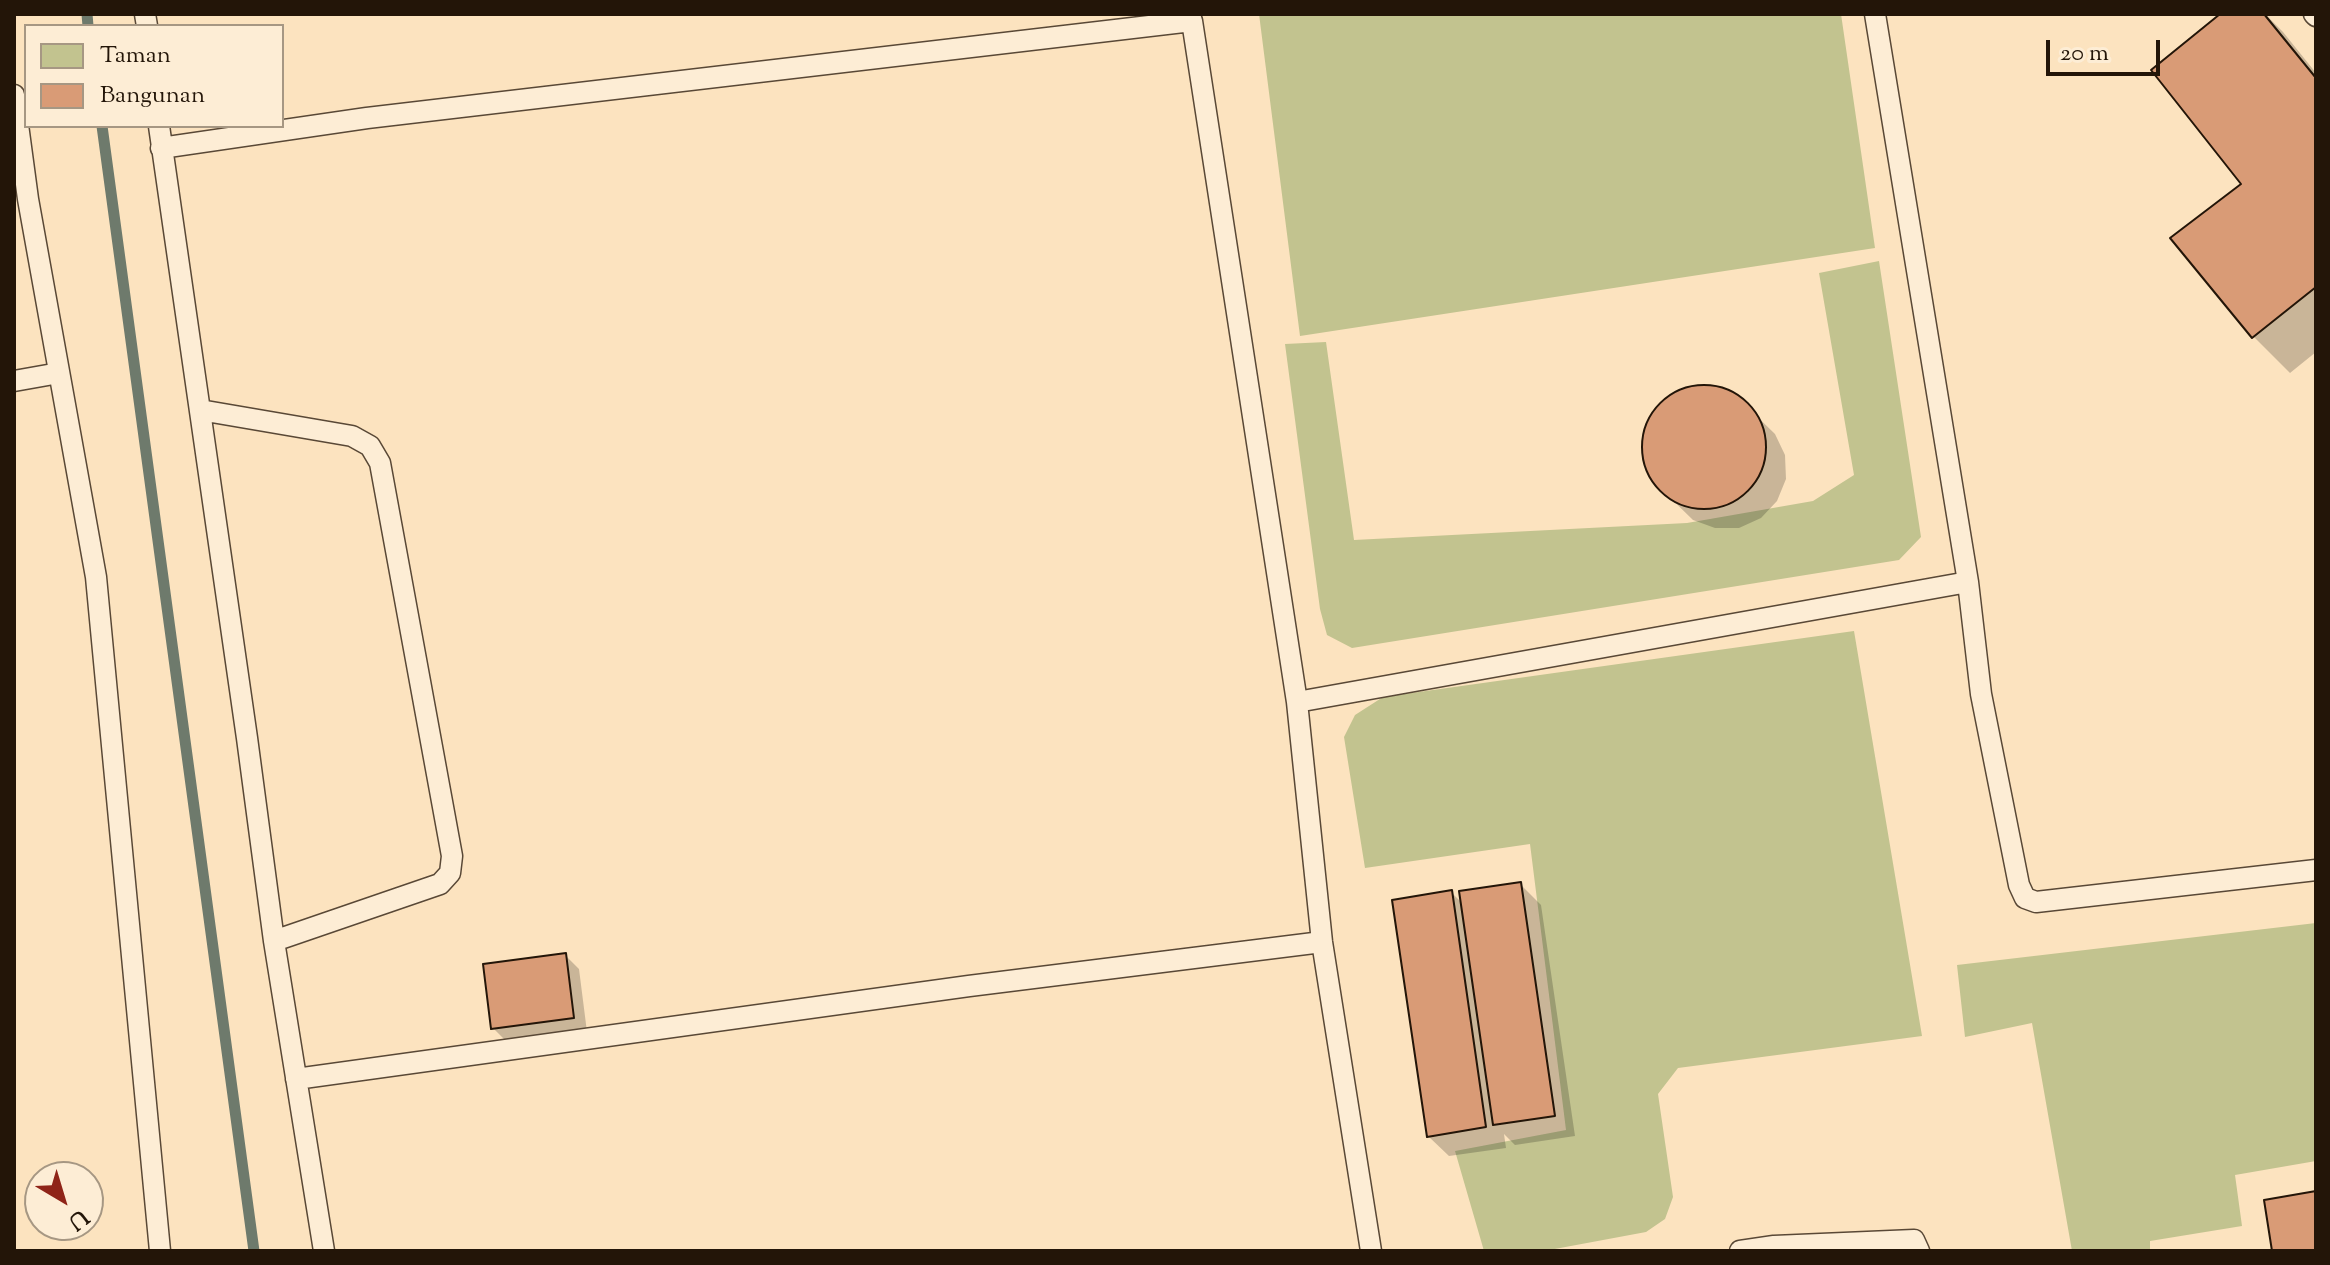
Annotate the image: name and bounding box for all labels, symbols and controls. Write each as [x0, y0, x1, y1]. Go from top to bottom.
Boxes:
legend [24, 24, 284, 128]
scale bar [2050, 24, 2164, 74]
text: 20 m [2060, 37, 2109, 71]
text: Taman [100, 39, 171, 73]
text: Bangunan [100, 79, 205, 113]
north arrow [24, 1161, 104, 1241]
text: U [61, 1200, 94, 1236]

